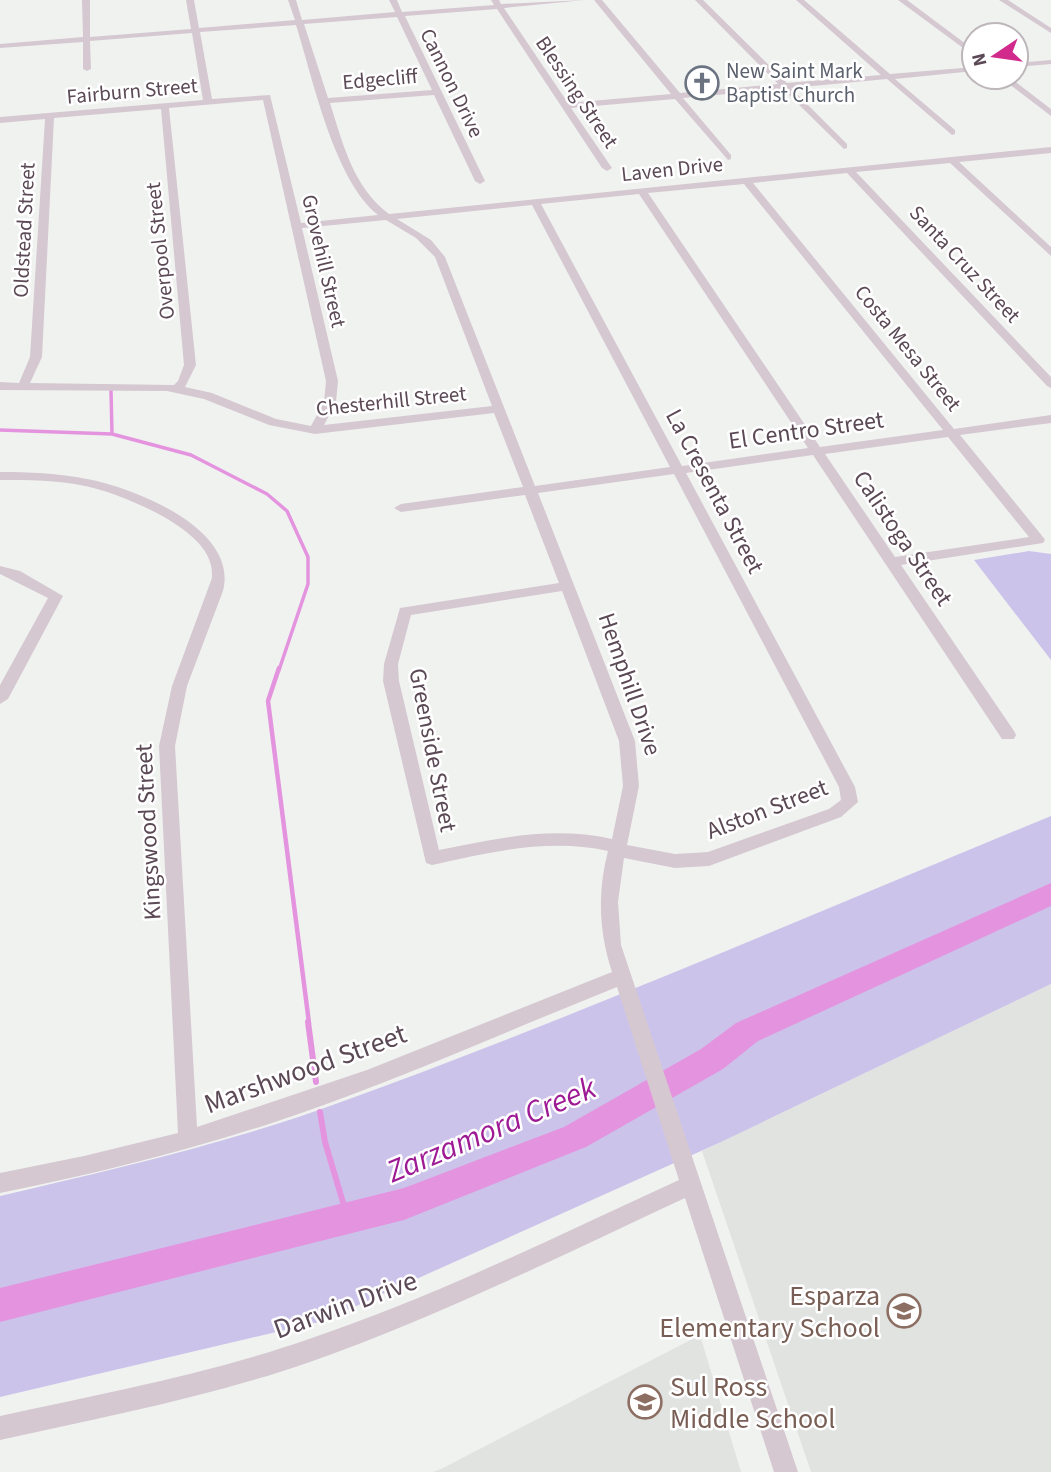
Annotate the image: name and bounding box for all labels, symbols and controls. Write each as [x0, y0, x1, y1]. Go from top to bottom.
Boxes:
north arrow [960, 21, 1030, 91]
street label: Cannon Drive [413, 23, 491, 143]
street label: Blessing Street [528, 30, 626, 154]
text: N [965, 50, 994, 69]
place label: New Saint Mark Baptist Church [726, 56, 863, 110]
street label: Edgecliff [341, 61, 420, 97]
church icon: New Saint Mark Baptist Church [683, 64, 721, 102]
street label: Fairburn Street [65, 70, 199, 112]
street label: Laven Drive [620, 149, 724, 189]
street label: Oldstead Street [5, 162, 43, 298]
street label: Overpool Street [138, 181, 182, 321]
street label: Grovehill Street [294, 192, 354, 330]
street label: Santa Cruz Street [902, 198, 1028, 330]
street label: Costa Mesa Street [848, 278, 968, 418]
street label: Chesterhill Street [314, 378, 468, 424]
street label: El Centro Street [726, 402, 886, 459]
street label: La Cresenta Street [656, 403, 773, 580]
street label: Calistoga Street [844, 463, 961, 613]
street label: Hemphill Drive [589, 608, 670, 760]
street label: Greenside Street [399, 665, 466, 835]
street label: Kingswood Street [126, 743, 171, 921]
street label: Alston Street [701, 770, 833, 849]
street label: Marshwood Street [199, 1014, 413, 1124]
water label: Zarzamora Creek [379, 1065, 604, 1195]
street label: Darwin Drive [268, 1260, 423, 1349]
place label: Esparza Elementary School [659, 1276, 880, 1348]
school or university icon: Esparza Elementary School [885, 1292, 923, 1330]
place label: Sul Ross Middle School [670, 1367, 835, 1439]
school or university icon: Sul Ross Middle School [626, 1383, 664, 1421]

